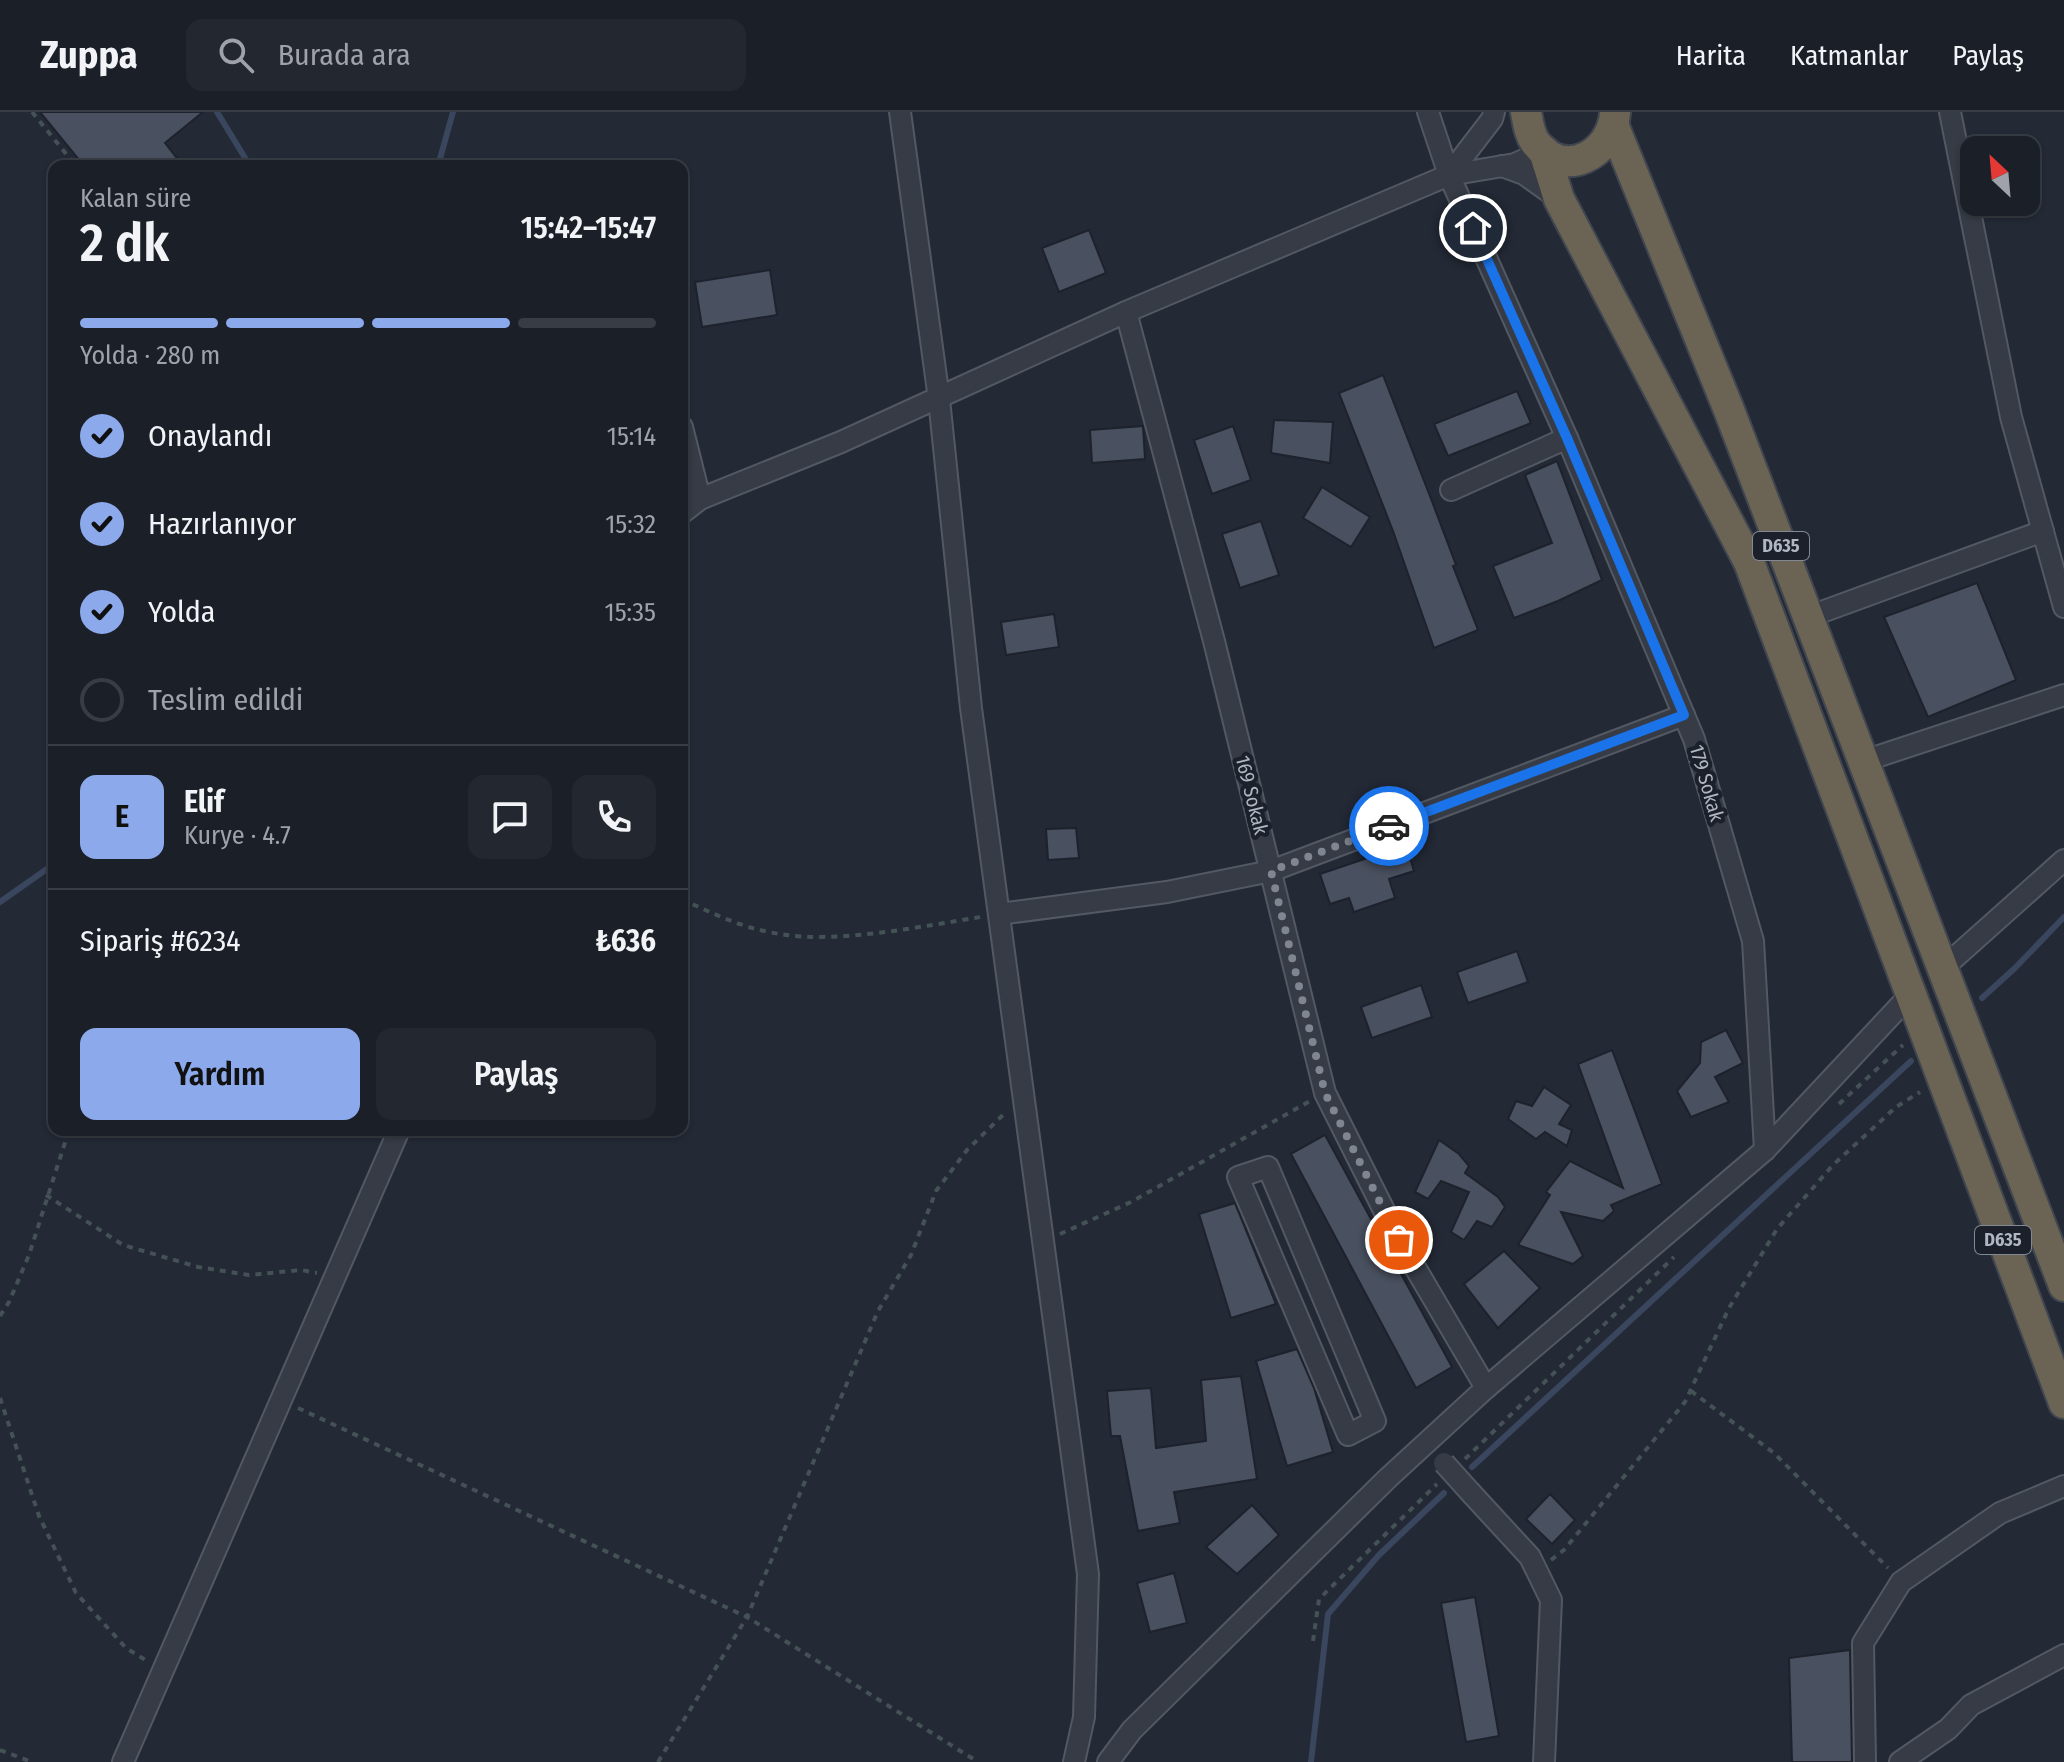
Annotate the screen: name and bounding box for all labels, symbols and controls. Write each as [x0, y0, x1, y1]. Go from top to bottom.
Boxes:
search box [186, 19, 746, 91]
text: Zuppa [40, 32, 138, 78]
icon: search [214, 33, 258, 77]
text: Burada ara [278, 37, 411, 73]
text: Harita [1676, 39, 1746, 72]
text: Katmanlar [1790, 39, 1908, 72]
text: Paylaş [1952, 39, 2024, 72]
north arrow [1960, 136, 2040, 216]
map controls [1960, 136, 2040, 216]
text: Kalan süre [80, 183, 191, 214]
pin [1439, 194, 1507, 262]
icon: home [1451, 206, 1495, 250]
text: 15:42–15:47 [521, 210, 656, 246]
text: 2 dk [80, 212, 169, 275]
text: Yolda · 280 m [80, 340, 220, 371]
icon: check [80, 414, 124, 458]
text: Onaylandı [148, 418, 272, 454]
text: 15:14 [607, 421, 656, 452]
icon: check [80, 502, 124, 546]
text: Hazırlanıyor [148, 506, 296, 542]
text: 15:32 [605, 509, 656, 540]
road number: D635 [1753, 532, 1809, 560]
icon: check [80, 590, 124, 634]
text: Yolda [148, 594, 216, 630]
text: 15:35 [605, 597, 656, 628]
text: Teslim edildi [148, 682, 303, 718]
street label: 179 Sokak [1685, 742, 1730, 825]
street label: 169 Sokak [1231, 753, 1274, 838]
button: chat [468, 775, 552, 859]
button: phone [572, 775, 656, 859]
text: Elif [184, 784, 224, 820]
courier [1349, 786, 1429, 866]
text: E [115, 799, 129, 835]
icon: car [1367, 804, 1411, 848]
text: Kurye · 4.7 [184, 820, 291, 851]
text: Sipariş #6234 [80, 923, 241, 959]
text: ₺636 [595, 923, 656, 959]
button: Yardım [80, 1028, 360, 1120]
button: Paylaş [376, 1028, 656, 1120]
pin [1365, 1206, 1433, 1274]
icon: bag [1377, 1218, 1421, 1262]
road number: D635 [1975, 1226, 2031, 1254]

